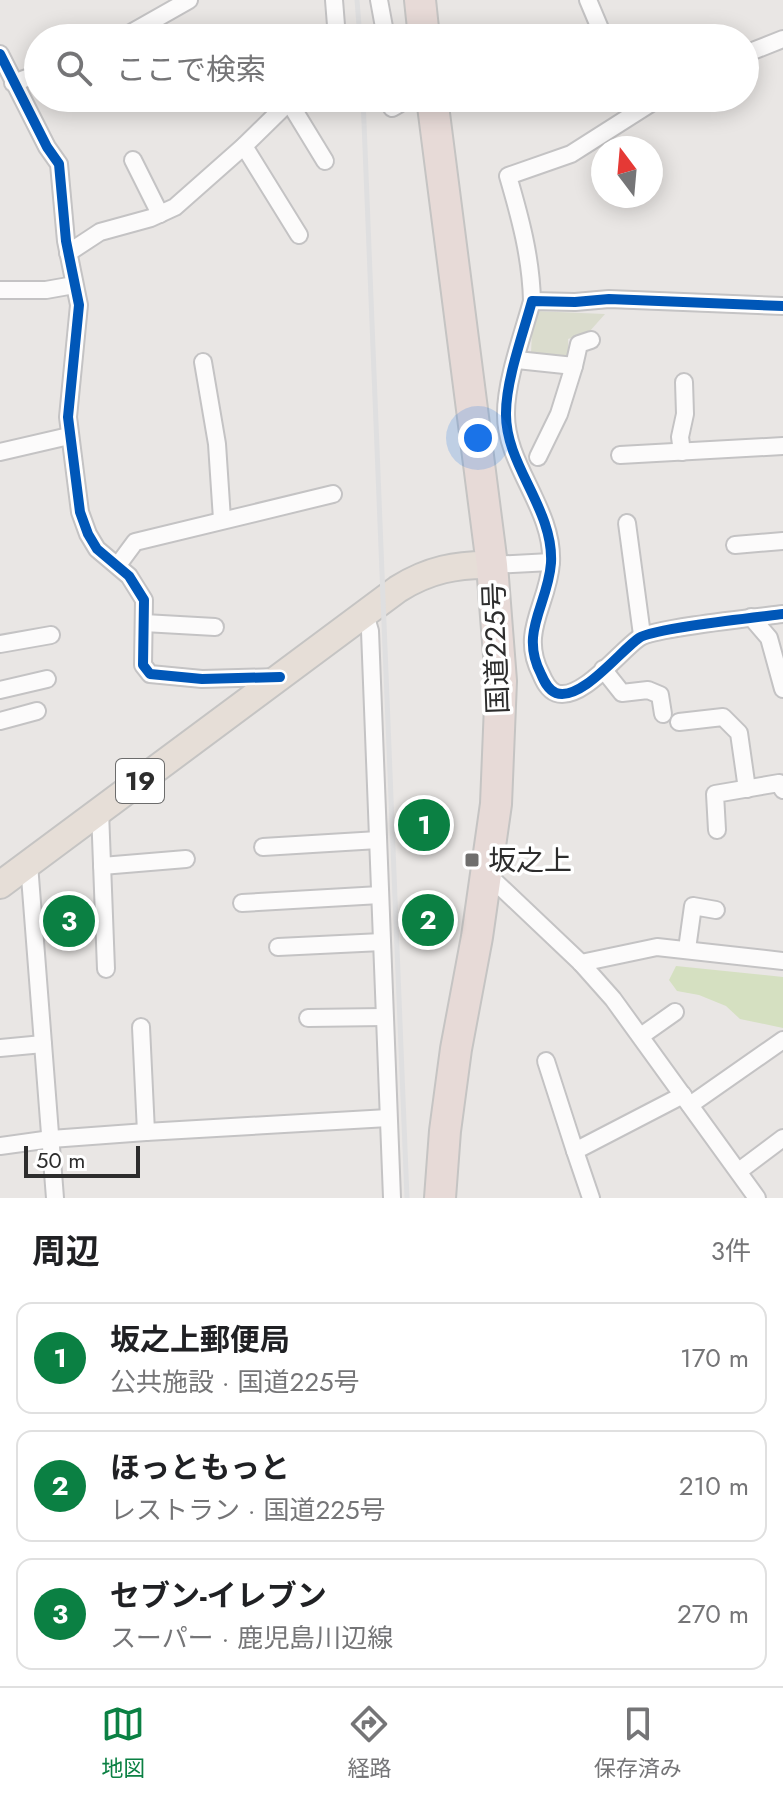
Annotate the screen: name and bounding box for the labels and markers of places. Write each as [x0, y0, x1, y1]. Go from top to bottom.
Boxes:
pin: 1 [398, 795, 450, 855]
place label: 坂之上 [488, 840, 572, 881]
marker: 坂之上 [463, 851, 481, 869]
pin: 2 [402, 890, 454, 950]
pin: 3 [43, 891, 95, 951]

